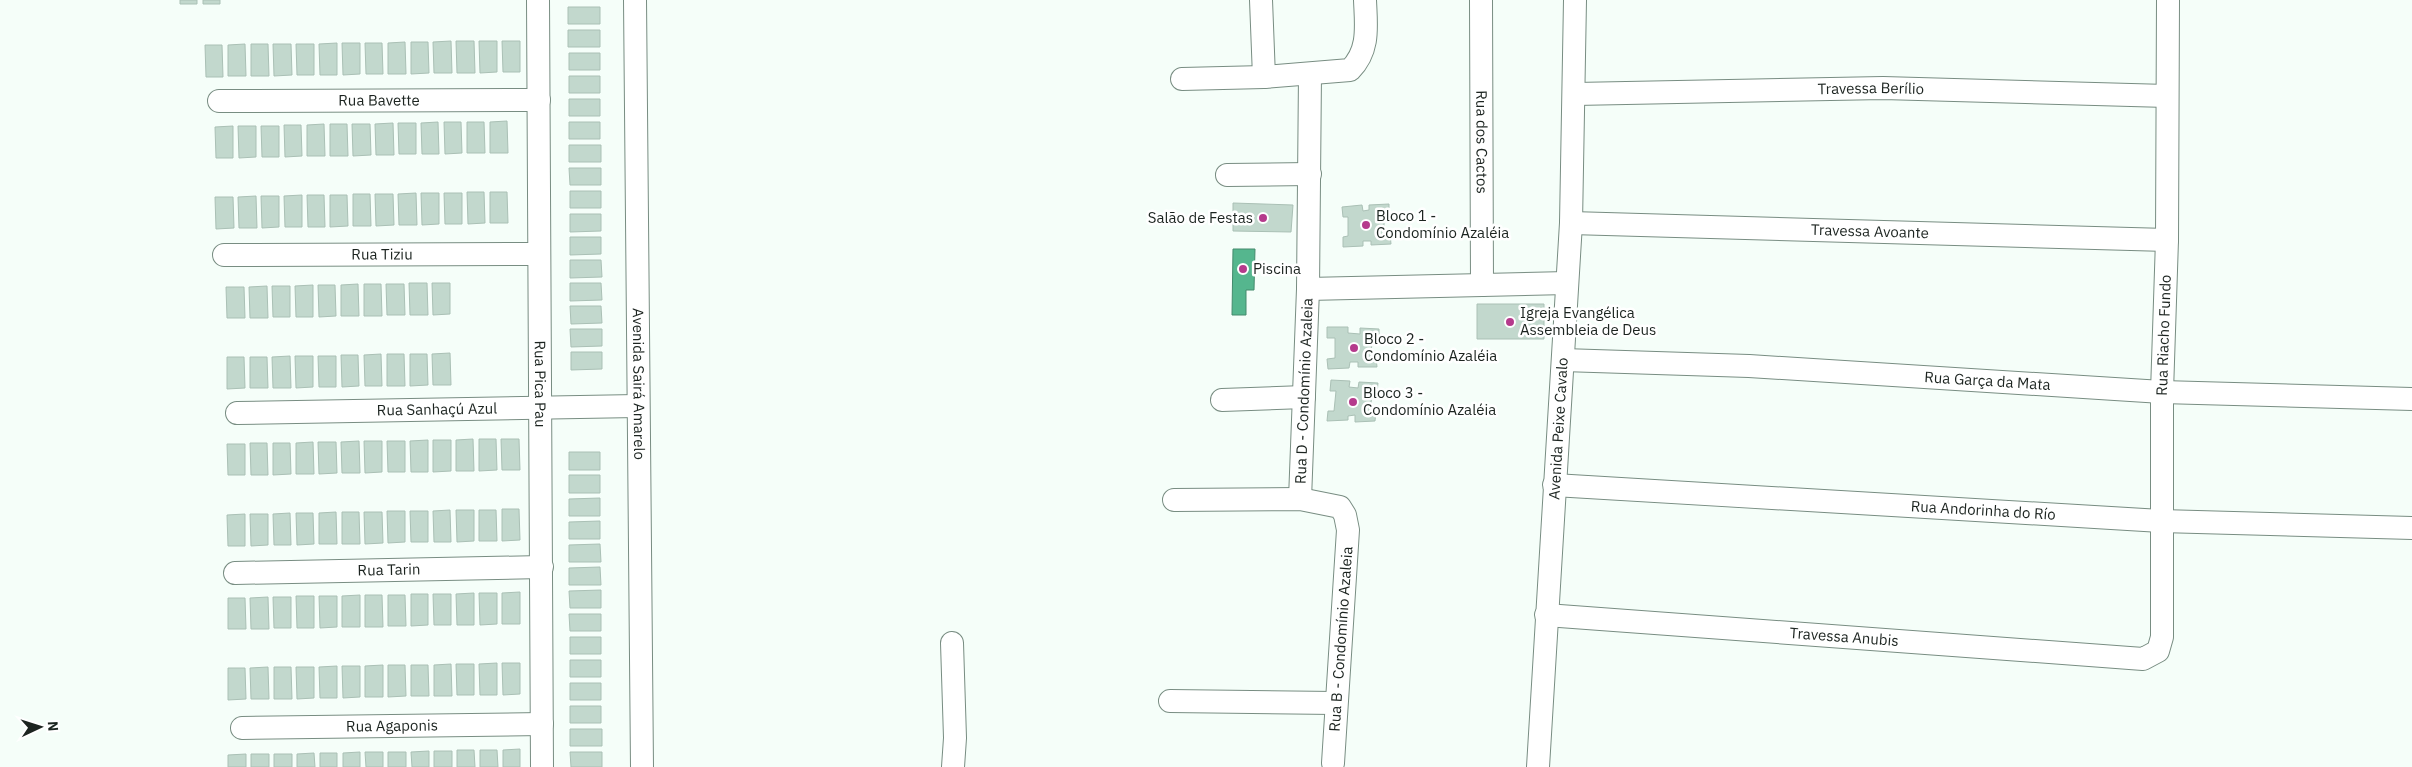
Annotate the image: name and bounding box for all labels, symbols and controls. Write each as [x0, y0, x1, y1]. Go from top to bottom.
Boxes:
street label: Travessa Berílio [1818, 78, 1924, 98]
street label: Rua Bavette [338, 90, 420, 110]
street label: Rua dos Cactos [1472, 90, 1492, 194]
place label: Bloco 1 - Condomínio Azaléia [1376, 206, 1509, 242]
place label: Salão de Festas [1148, 208, 1253, 227]
marker: Salão de Festas [1257, 212, 1269, 224]
marker: Bloco 1 - Condomínio Azaléia [1360, 219, 1372, 231]
street label: Travessa Avoante [1811, 220, 1929, 242]
street label: Rua Tiziu [351, 244, 413, 264]
place label: Piscina [1253, 259, 1301, 278]
marker: Piscina [1237, 263, 1249, 275]
street label: Rua Riacho Fundo [2152, 274, 2175, 396]
street label: Rua D - Condomínio Azaleia [1291, 298, 1317, 484]
place label: Igreja Evangélica Assembleia de Deus [1520, 303, 1656, 339]
street label: Avenida Sairá Amarelo [629, 308, 649, 460]
marker: Igreja Evangélica Assembleia de Deus [1504, 316, 1516, 328]
place label: Bloco 2 - Condomínio Azaléia [1364, 329, 1497, 365]
street label: Rua Pica Pau [531, 340, 550, 428]
marker: Bloco 2 - Condomínio Azaléia [1348, 342, 1360, 354]
street label: Avenida Peixe Cavalo [1544, 357, 1572, 500]
street label: Rua Garça da Mata [1924, 367, 2051, 394]
place label: Bloco 3 - Condomínio Azaléia [1363, 383, 1496, 419]
marker: Bloco 3 - Condomínio Azaléia [1347, 396, 1359, 408]
street label: Rua Sanhaçú Azul [377, 398, 497, 420]
street label: Rua Andorinha do Río [1910, 496, 2056, 524]
street label: Rua B - Condomínio Azaleia [1325, 546, 1356, 732]
street label: Rua Tarin [357, 559, 421, 580]
street label: Travessa Anubis [1789, 623, 1899, 650]
north arrow [15, 702, 65, 752]
street label: Rua Agaponis [346, 715, 438, 736]
text: N [44, 720, 62, 732]

